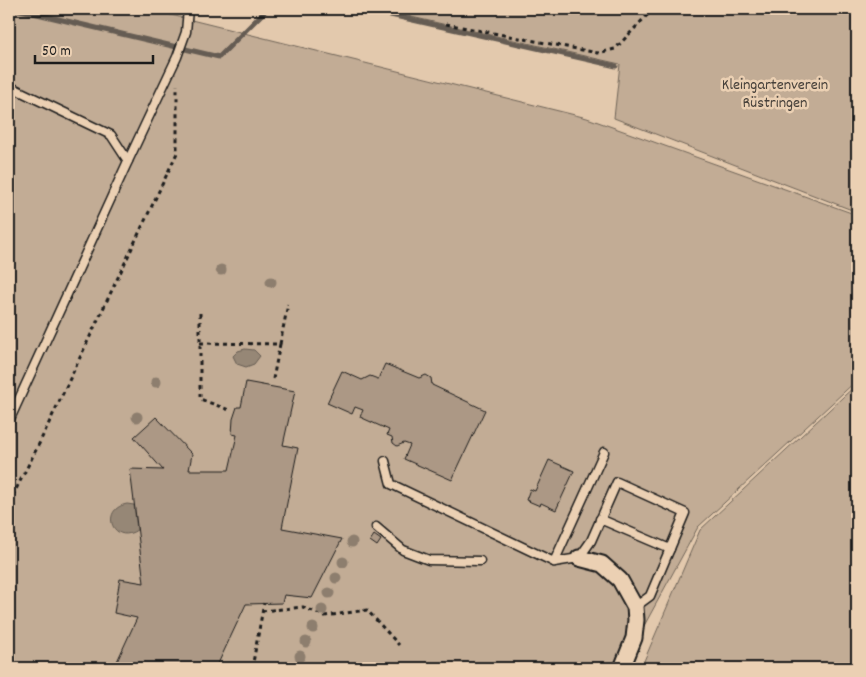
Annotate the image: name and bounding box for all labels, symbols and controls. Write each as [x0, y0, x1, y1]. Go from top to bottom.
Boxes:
scale bar [35, 32, 152, 64]
text: 50 m [42, 41, 71, 63]
park label: Kleingartenverein Rüstringen [722, 74, 828, 115]

